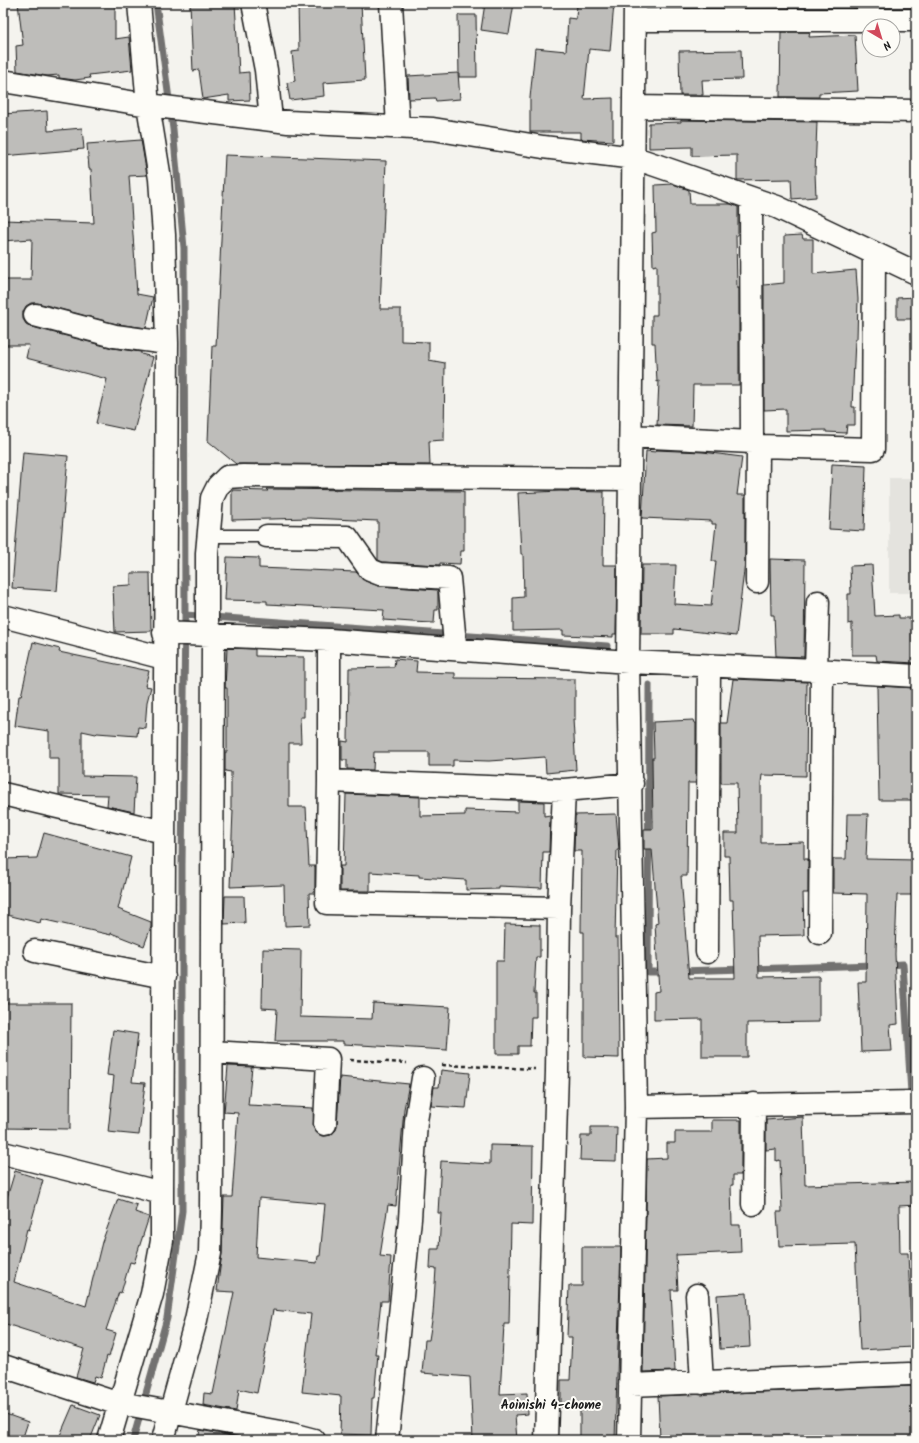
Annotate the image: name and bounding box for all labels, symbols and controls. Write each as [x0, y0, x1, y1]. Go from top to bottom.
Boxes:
north arrow [861, 18, 901, 58]
text: N [878, 36, 895, 54]
district label: Aoinishi 4-chome [501, 1395, 602, 1416]

